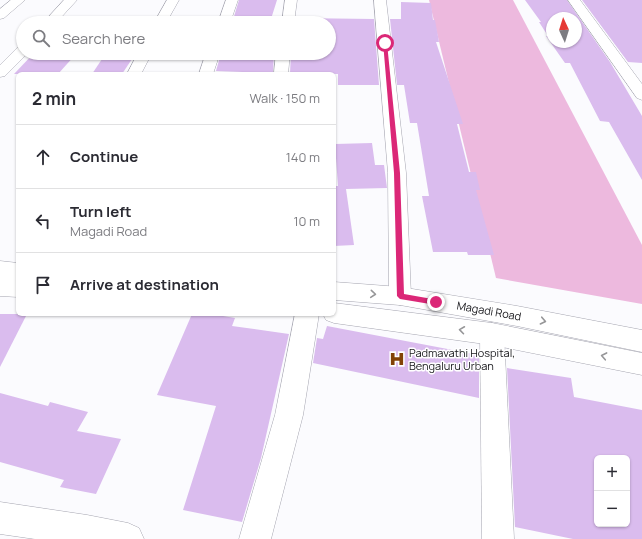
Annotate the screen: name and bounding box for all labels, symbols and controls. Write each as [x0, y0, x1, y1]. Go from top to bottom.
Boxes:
north arrow [546, 12, 582, 48]
search box [16, 16, 336, 60]
icon: search [30, 27, 52, 49]
text: Search here [62, 28, 145, 49]
route start [376, 34, 394, 52]
text: 2 min [32, 87, 76, 110]
text: Walk · 150 m [249, 89, 320, 107]
icon: ahead [32, 146, 54, 168]
text: Continue [70, 146, 138, 167]
text: 140 m [286, 148, 320, 166]
text: Turn left [70, 201, 132, 222]
icon: left [32, 210, 54, 232]
text: 10 m [293, 212, 320, 230]
text: Magadi Road [70, 222, 147, 240]
icon: arrive [32, 274, 54, 296]
text: Arrive at destination [70, 274, 219, 295]
one-way arrow [370, 289, 376, 298]
route end [427, 293, 445, 311]
street label: Magadi Road [456, 297, 523, 324]
one-way arrow [539, 316, 546, 325]
one-way arrow [459, 326, 465, 335]
place label: Padmavathi Hospital, Bengaluru Urban [409, 345, 515, 373]
hospital icon: Padmavathi Hospital, Bengaluru Urban [388, 350, 406, 368]
one-way arrow [601, 352, 607, 361]
map controls [594, 455, 630, 527]
button: + [594, 455, 630, 491]
button: − [594, 491, 630, 527]

